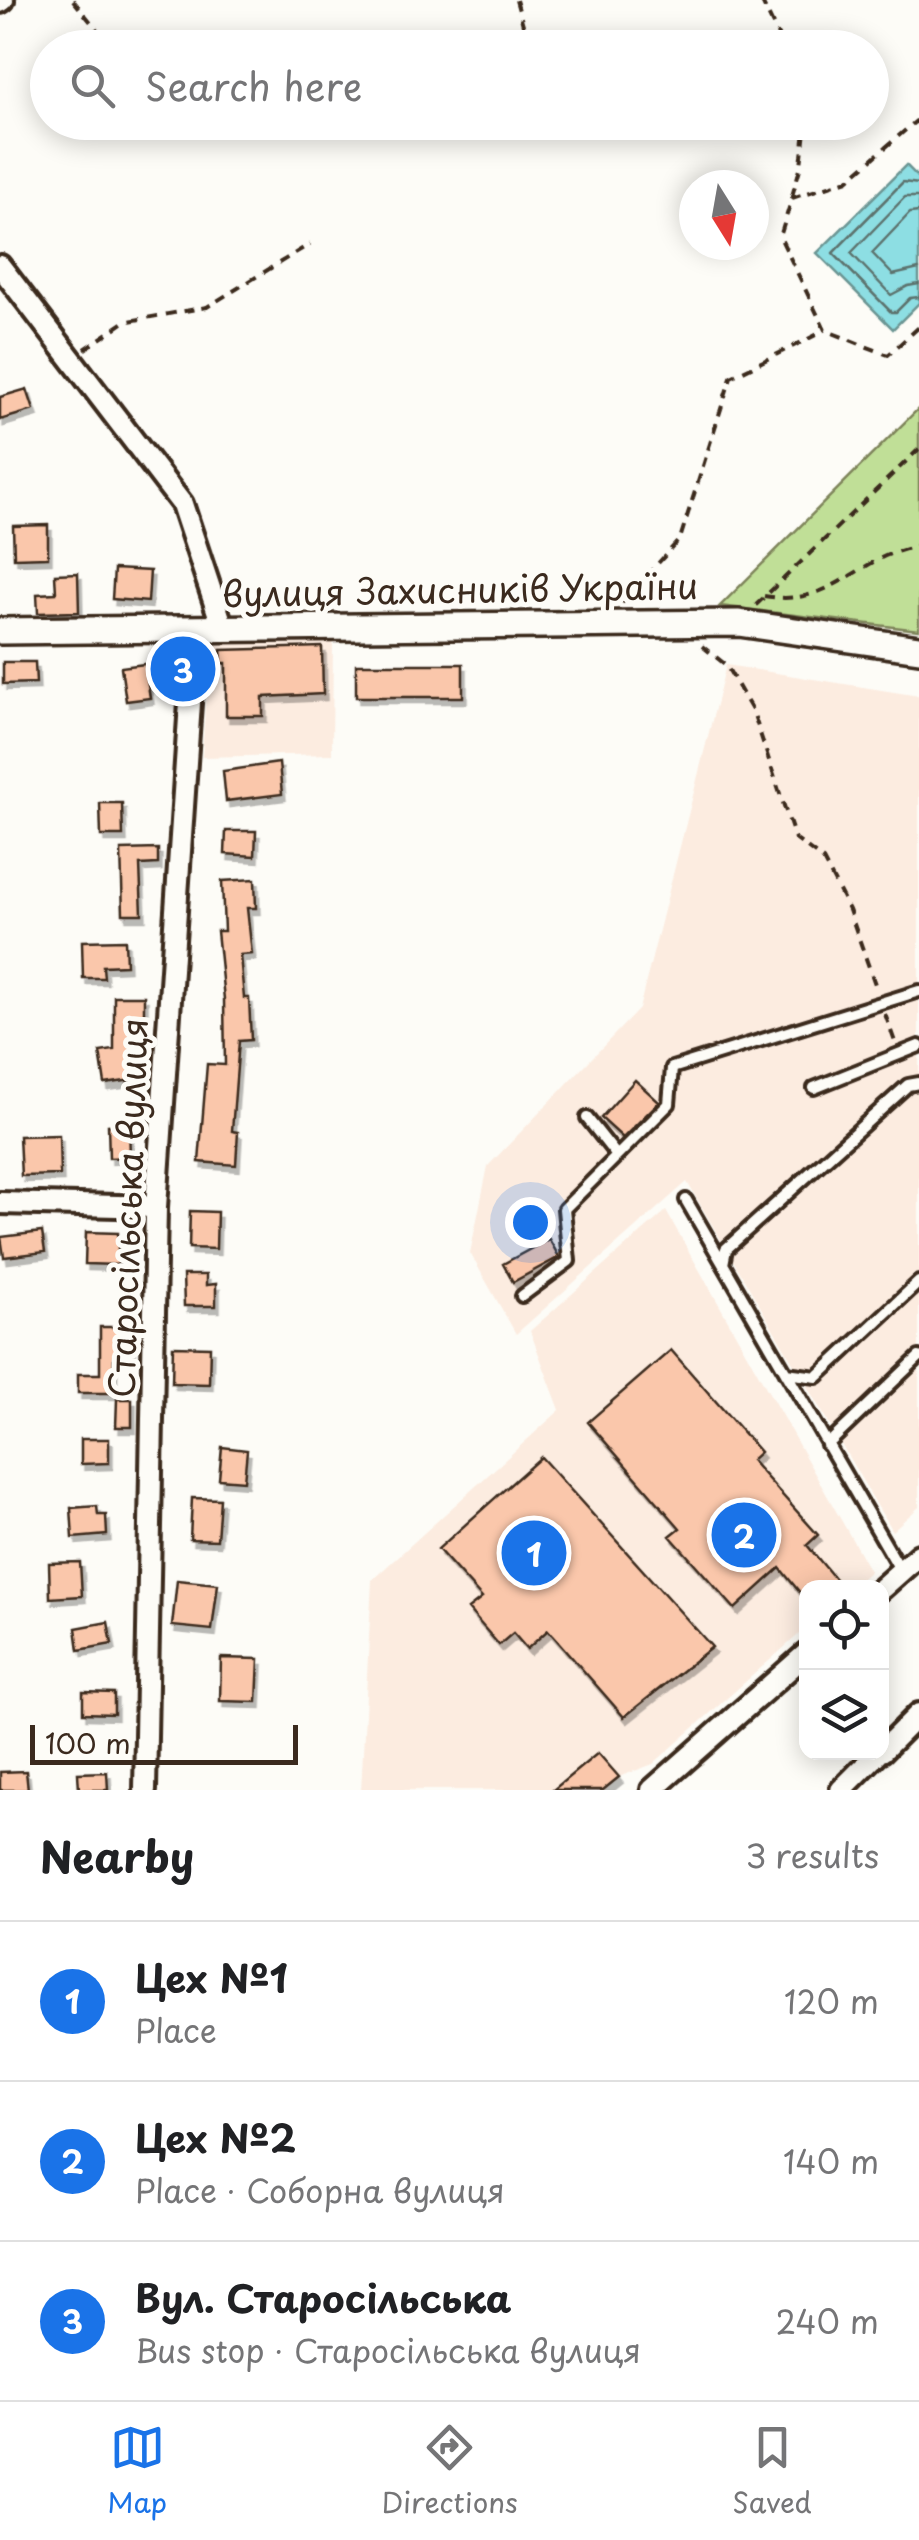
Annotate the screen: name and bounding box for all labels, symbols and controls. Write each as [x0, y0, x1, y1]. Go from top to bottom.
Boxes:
search box [30, 30, 889, 140]
text: Search here [145, 57, 362, 114]
icon: search [65, 58, 120, 113]
north arrow [679, 170, 769, 260]
street label: вулиця Захисників України [221, 558, 698, 619]
pin: 3 [150, 632, 216, 706]
street label: Старосільська вулиця [93, 1017, 160, 1399]
your location [505, 1197, 556, 1248]
pin: 2 [712, 1498, 776, 1572]
pin: 1 [502, 1516, 566, 1590]
map controls [799, 1580, 889, 1760]
button: locate [799, 1580, 889, 1670]
button: layers [799, 1670, 889, 1760]
scale bar [30, 1720, 298, 1764]
text: 100 m [45, 1721, 131, 1764]
text: Nearby [40, 1824, 194, 1887]
text: 3 results [745, 1831, 879, 1879]
text: Цех №1 [135, 1949, 288, 2006]
text: 1 [65, 1977, 80, 2025]
text: 120 m [784, 1977, 879, 2025]
text: Place [135, 2006, 217, 2054]
text: Цех №2 [135, 2109, 296, 2166]
text: 2 [61, 2137, 84, 2185]
text: 140 m [783, 2137, 879, 2185]
text: Place · Соборна вулиця [135, 2166, 505, 2214]
text: Вул. Старосільська [135, 2269, 511, 2326]
text: 3 [62, 2297, 83, 2345]
text: 240 m [776, 2297, 879, 2345]
text: Bus stop · Старосільська вулиця [135, 2326, 641, 2374]
tab: Map [107, 2420, 167, 2523]
tab: Directions [382, 2420, 518, 2523]
tab: Saved [732, 2420, 812, 2523]

